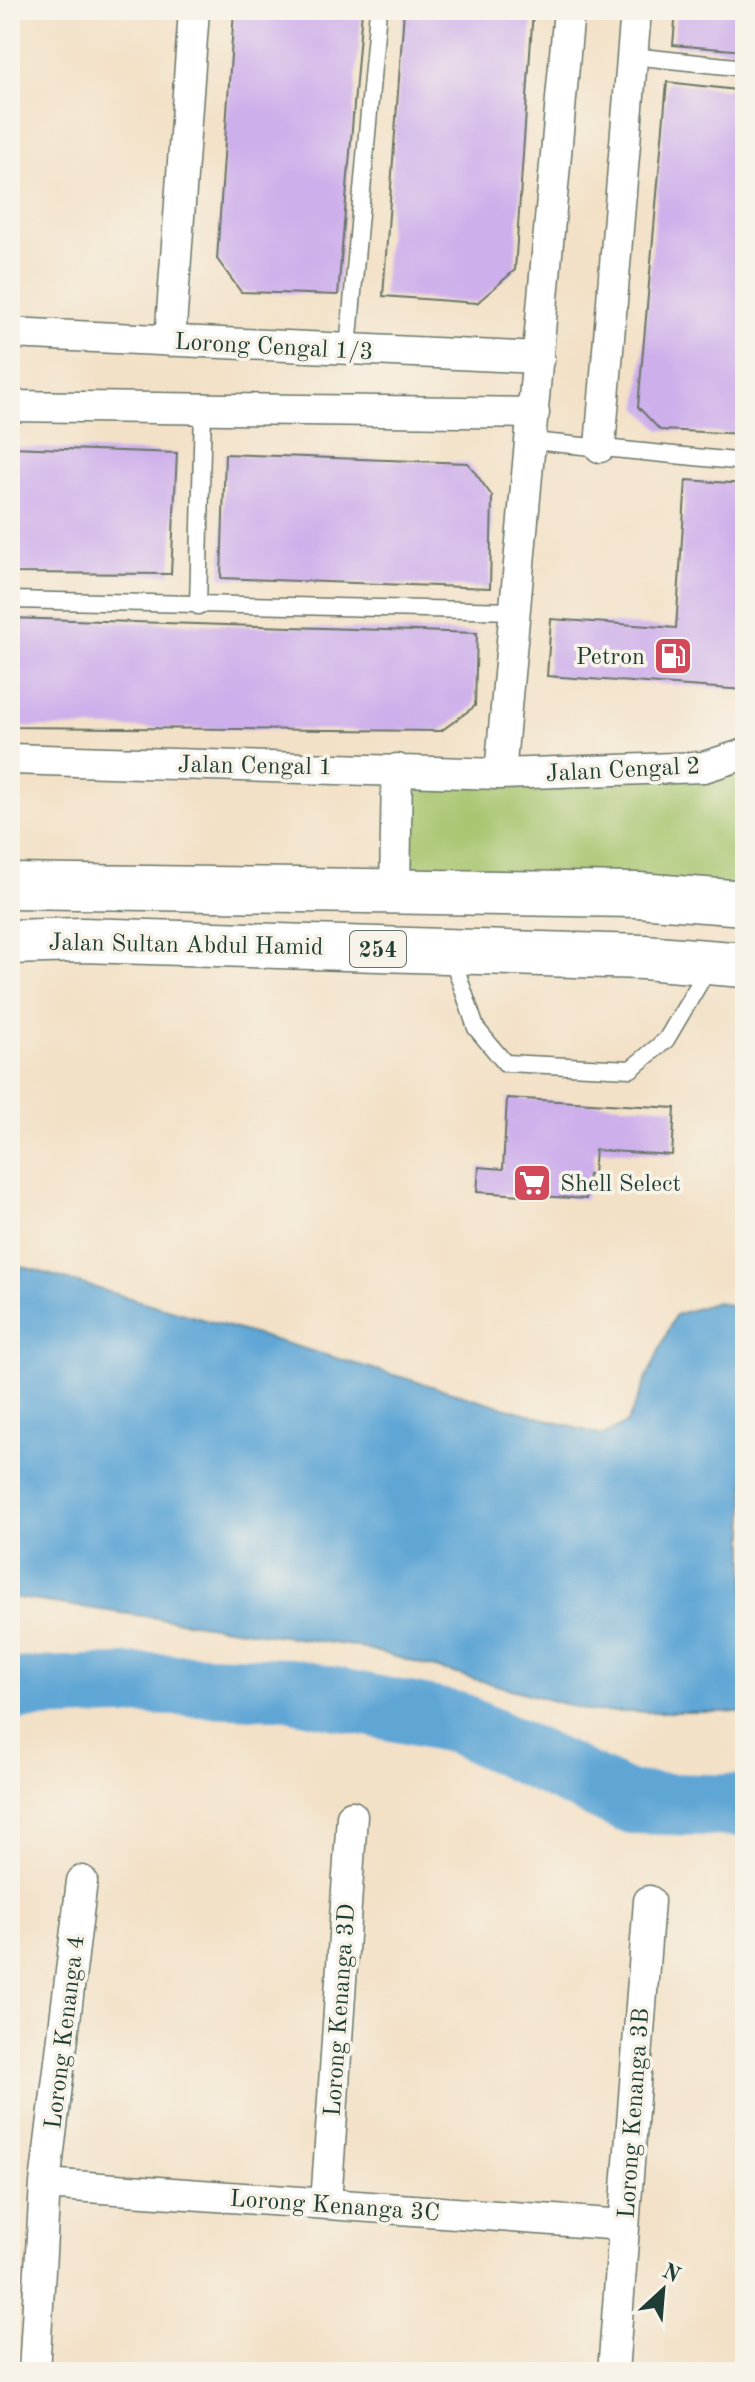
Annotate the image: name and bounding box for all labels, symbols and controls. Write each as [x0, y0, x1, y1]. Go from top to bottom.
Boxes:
street label: Lorong Cengal 1/3 [174, 331, 374, 365]
fuel station icon: Petron [652, 635, 694, 677]
place label: Petron [576, 646, 645, 670]
street label: Jalan Cengal 1 [177, 754, 333, 780]
street label: Jalan Cengal 2 [545, 755, 701, 787]
road number: 254 [350, 931, 406, 967]
street label: Jalan Sultan Abdul Hamid [48, 932, 324, 960]
supermarket icon: Shell Select [511, 1162, 553, 1204]
place label: Shell Select [560, 1173, 681, 1197]
street label: Lorong Kenanga 3D [322, 1903, 360, 2117]
street label: Lorong Kenanga 4 [42, 1934, 90, 2130]
street label: Lorong Kenanga 3B [616, 2007, 654, 2219]
street label: Lorong Kenanga 3C [229, 2188, 441, 2226]
north arrow [623, 2250, 703, 2330]
text: N [659, 2260, 683, 2287]

